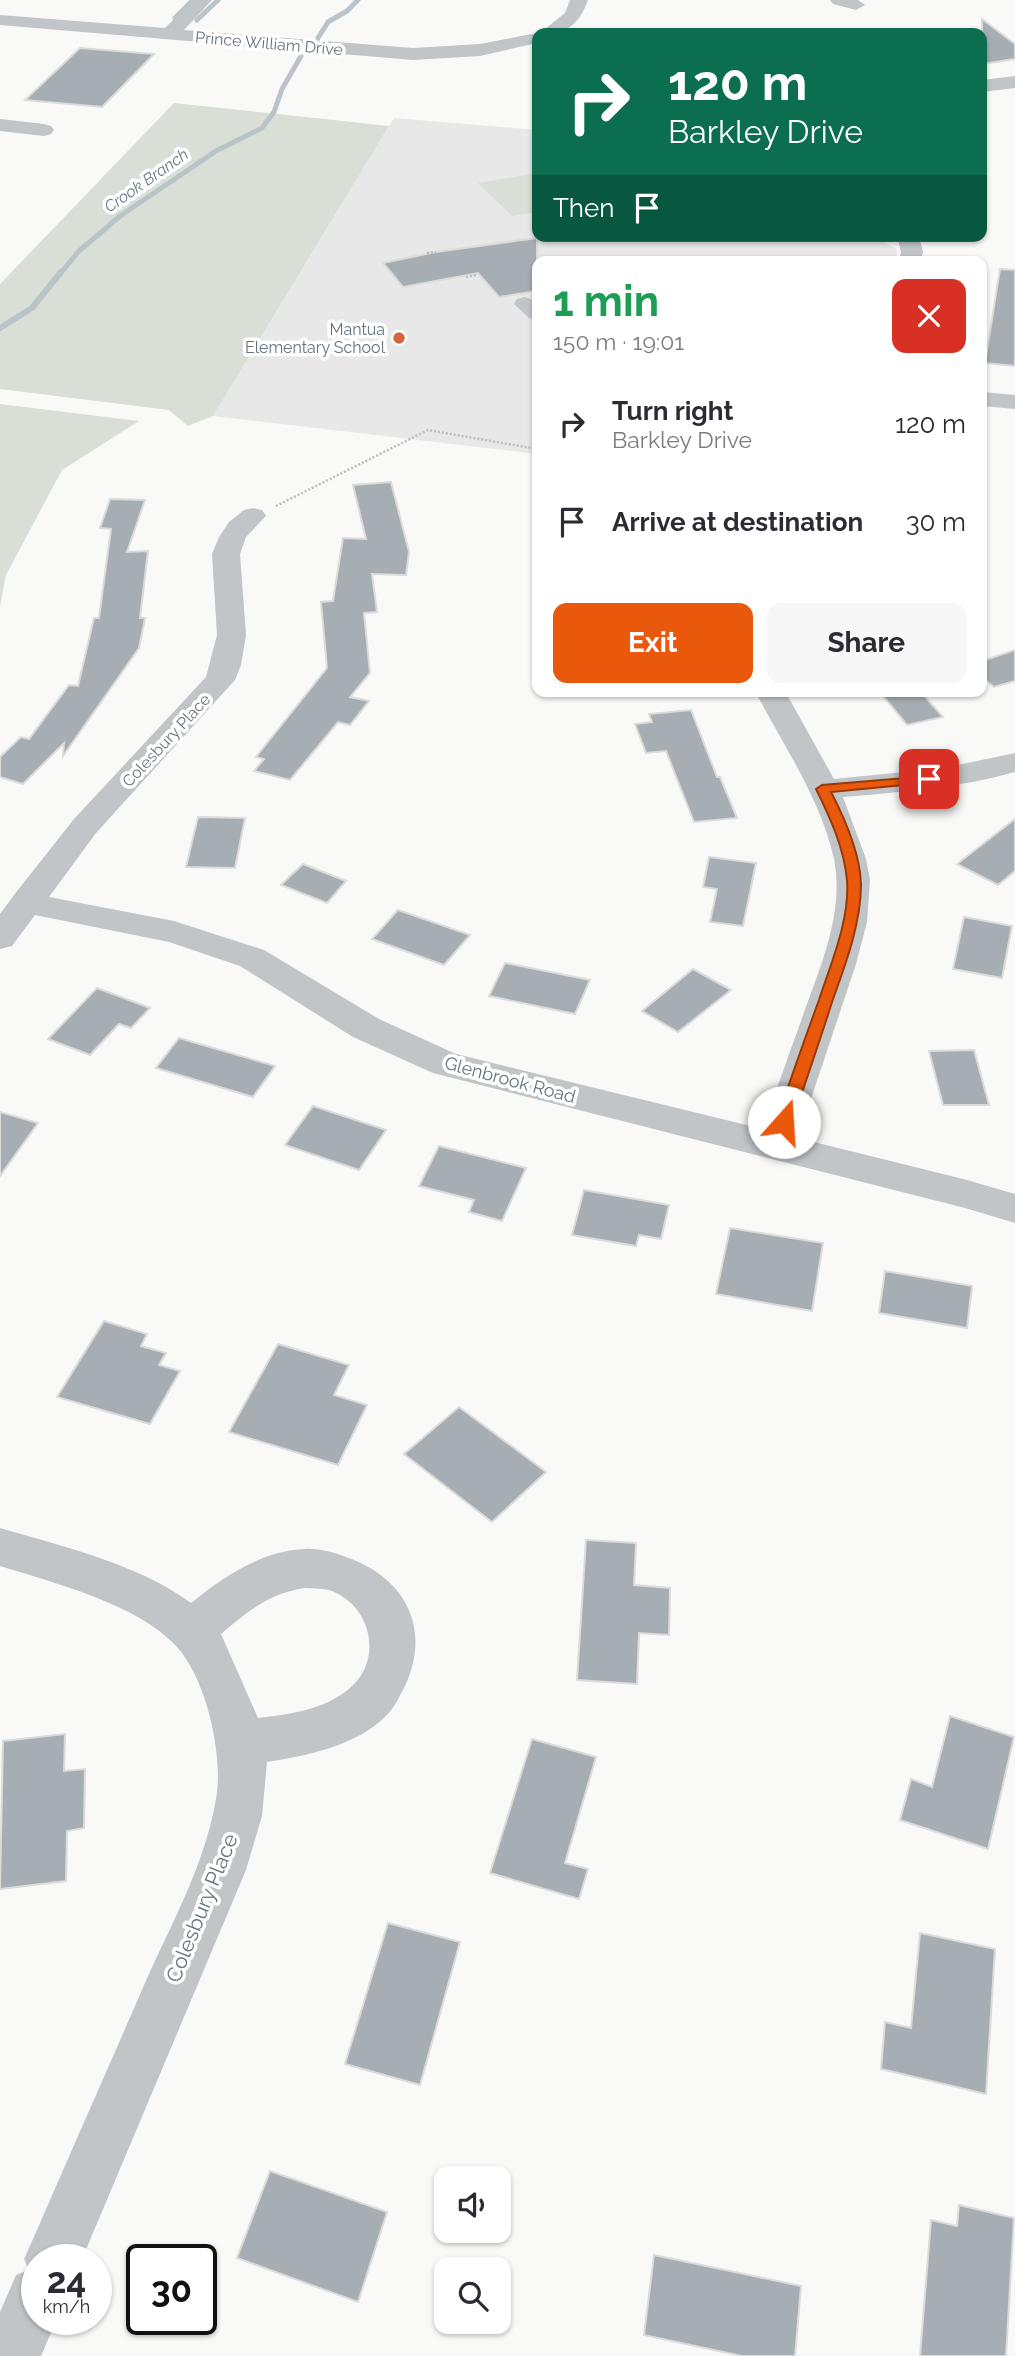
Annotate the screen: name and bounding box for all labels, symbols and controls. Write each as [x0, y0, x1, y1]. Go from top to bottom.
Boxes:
street label: Prince William Drive [194, 28, 344, 59]
text: 120 m [668, 54, 807, 111]
icon: right [553, 56, 644, 147]
text: Barkley Drive [668, 113, 863, 150]
water label: Crook Branch [101, 144, 192, 216]
icon: arrive [628, 189, 666, 227]
text: Then [553, 193, 614, 223]
text: 1 min [553, 277, 659, 326]
button: close [892, 279, 966, 353]
place label: Mantua Elementary School [245, 320, 386, 357]
text: 150 m · 19:01 [553, 328, 684, 355]
marker: Mantua Elementary School [391, 330, 407, 346]
text: Turn right [612, 396, 733, 426]
icon: right [553, 405, 591, 443]
text: 120 m [895, 409, 966, 439]
text: Barkley Drive [612, 426, 752, 453]
icon: arrive [553, 503, 591, 541]
text: Arrive at destination [612, 507, 863, 537]
text: 30 m [906, 507, 966, 537]
button: Exit [553, 603, 753, 683]
button: Share [767, 603, 966, 683]
street label: Colesbury Place [118, 690, 214, 791]
pin [899, 749, 959, 809]
icon: arrive [910, 760, 948, 798]
street label: Glenbrook Road [442, 1052, 578, 1107]
position arrow [747, 1085, 821, 1159]
street label: Colesbury Place [160, 1830, 243, 1986]
map controls [434, 2166, 511, 2334]
button: sound [434, 2166, 511, 2243]
speed limit sign: 30 [126, 2244, 217, 2335]
button: search [434, 2257, 511, 2334]
text: 24 [47, 2260, 86, 2301]
text: km/h [43, 2296, 90, 2317]

